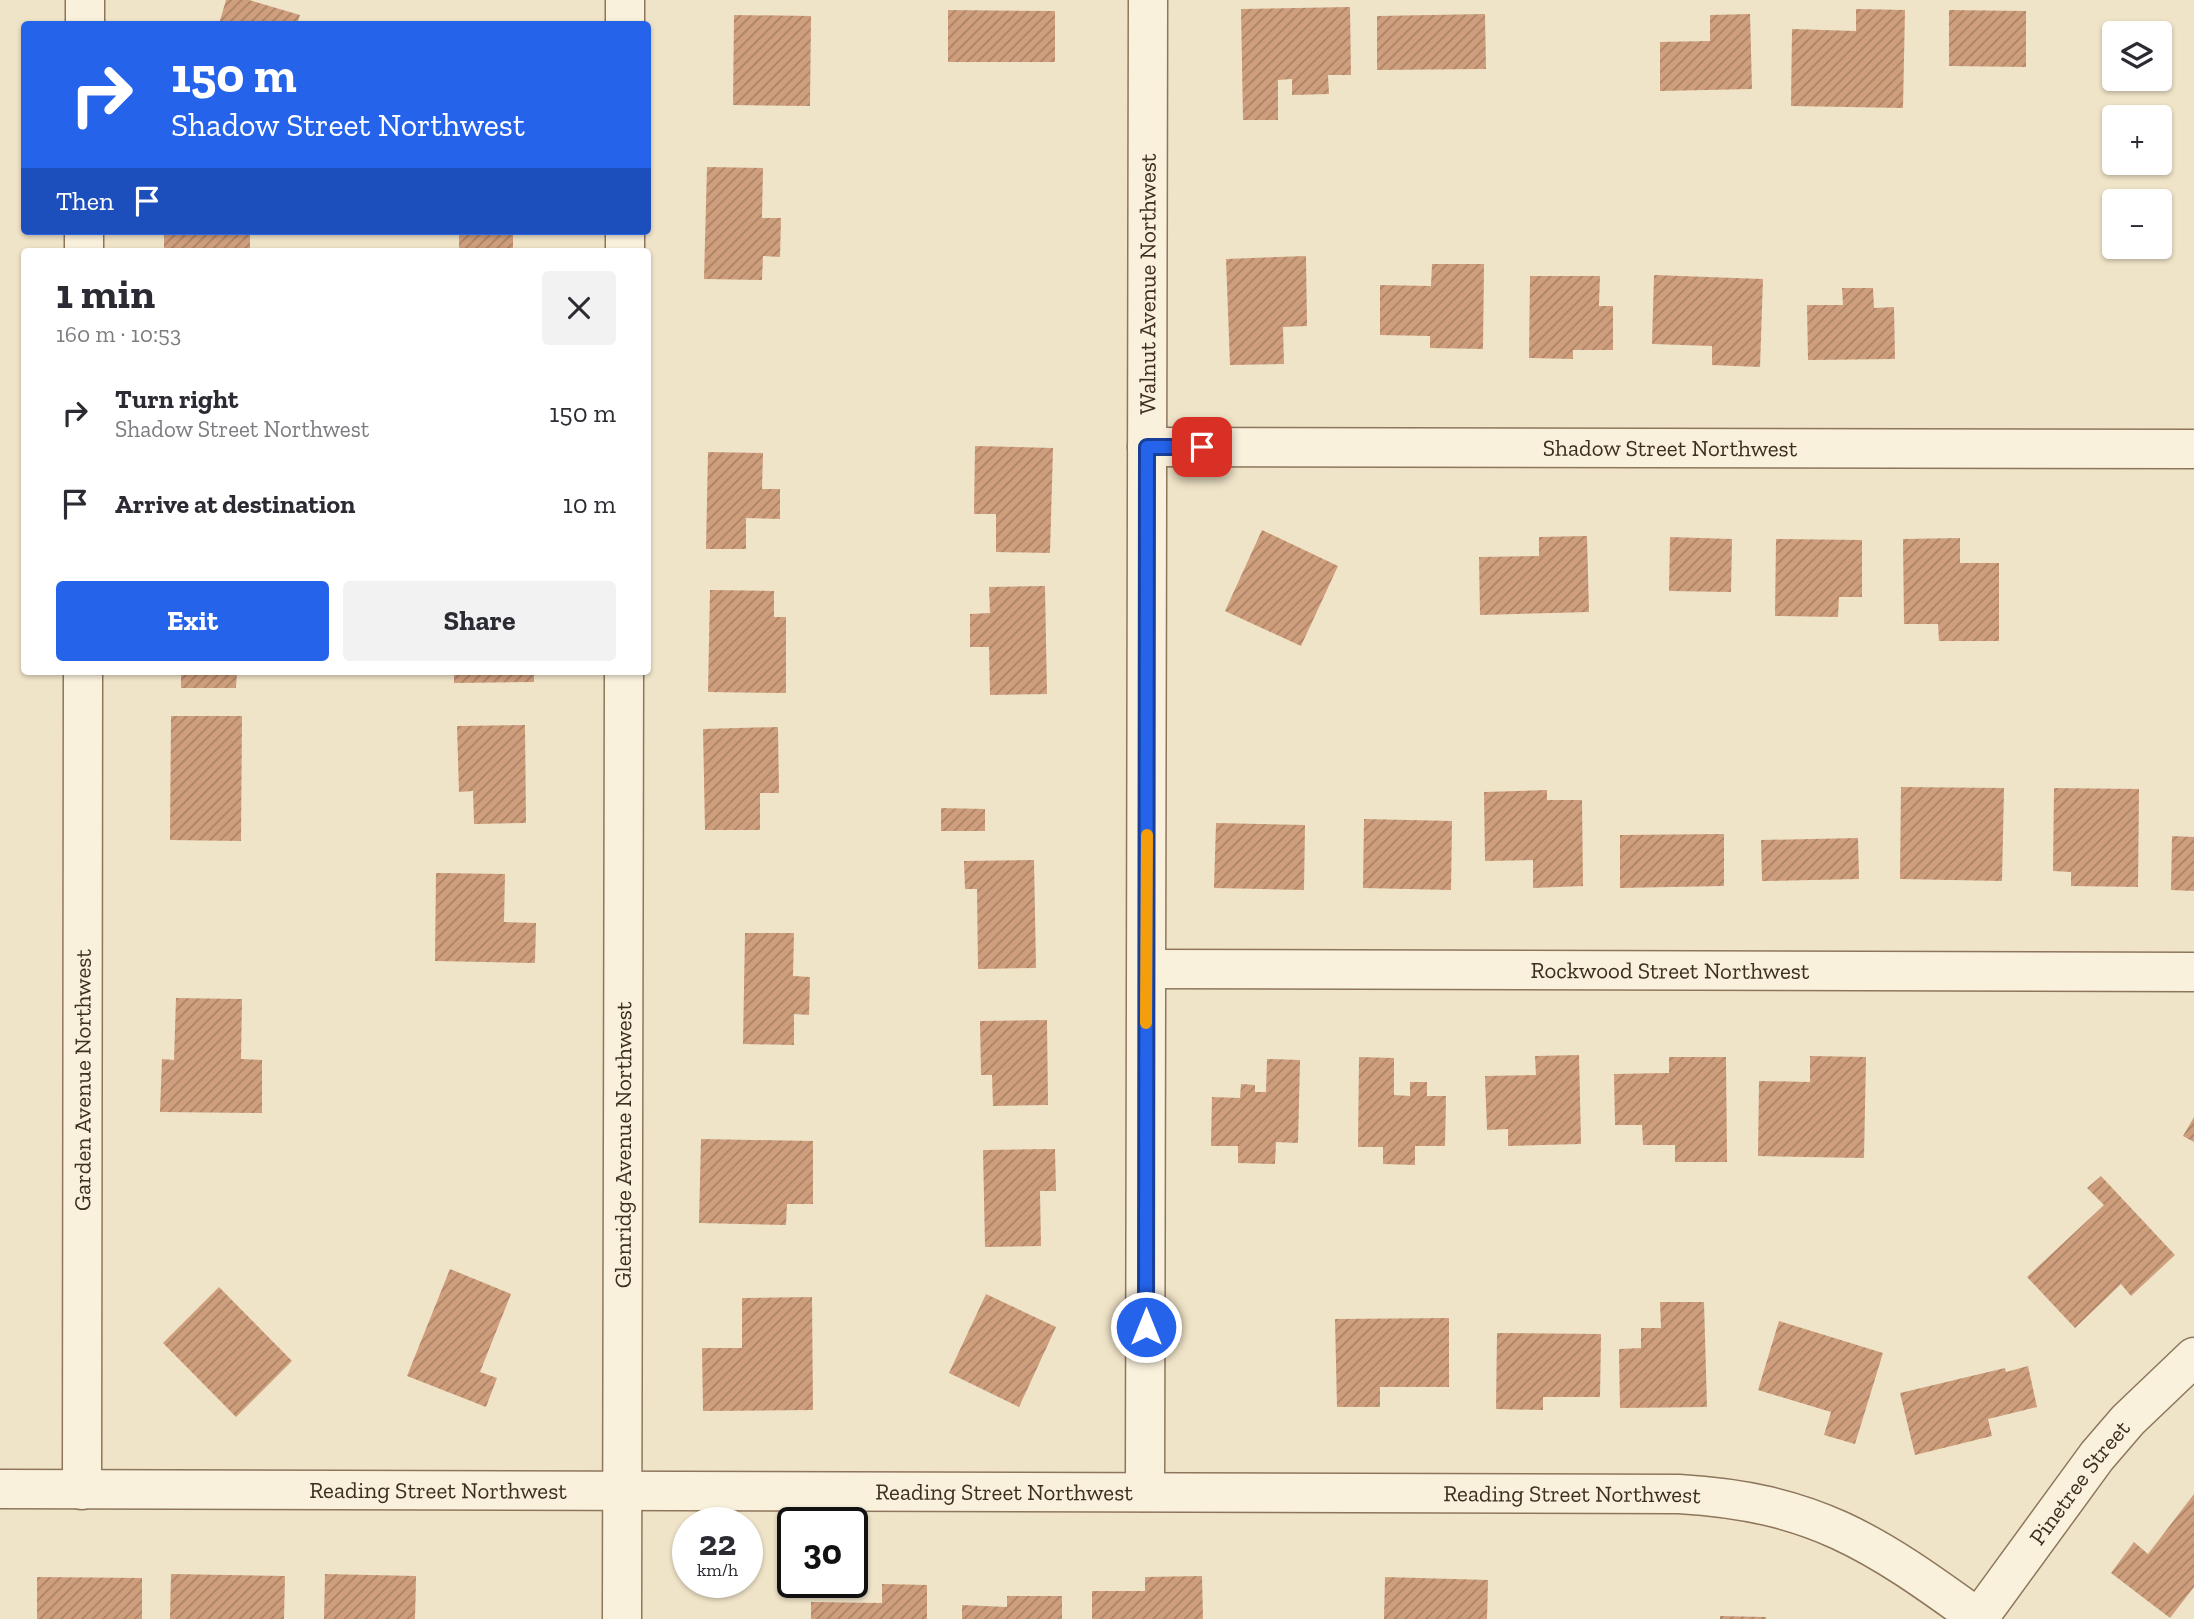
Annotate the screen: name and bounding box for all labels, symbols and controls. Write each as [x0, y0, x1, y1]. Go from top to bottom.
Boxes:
map controls [2102, 21, 2172, 259]
button: layers [2102, 21, 2172, 91]
text: 150 m [171, 46, 297, 105]
icon: right [56, 49, 147, 140]
button: + [2102, 105, 2172, 175]
text: Shadow Street Northwest [171, 106, 525, 144]
street label: Walnut Avenue Northwest [1133, 153, 1162, 414]
icon: arrive [128, 182, 166, 220]
text: Then [56, 185, 114, 217]
button: − [2102, 189, 2172, 259]
text: 1 min [56, 268, 155, 319]
button: close [542, 271, 616, 345]
text: 160 m · 10:53 [56, 320, 181, 348]
text: Turn right [115, 383, 238, 415]
icon: right [56, 394, 94, 432]
text: 150 m [549, 397, 616, 429]
text: Shadow Street Northwest [115, 415, 369, 443]
pin [1172, 417, 1232, 477]
icon: arrive [1183, 428, 1221, 466]
street label: Shadow Street Northwest [1543, 434, 1798, 462]
icon: arrive [56, 485, 94, 523]
text: Arrive at destination [115, 488, 355, 520]
text: 10 m [563, 488, 616, 520]
button: Exit [56, 581, 329, 661]
button: Share [343, 581, 616, 661]
street label: Garden Avenue Northwest [68, 949, 97, 1211]
street label: Rockwood Street Northwest [1531, 956, 1810, 985]
street label: Glenridge Avenue Northwest [609, 1001, 637, 1288]
position arrow [1109, 1290, 1183, 1364]
street label: Pinetree Street [2023, 1414, 2136, 1550]
street label: Reading Street Northwest [309, 1476, 567, 1505]
street label: Reading Street Northwest [875, 1478, 1133, 1506]
street label: Reading Street Northwest [1443, 1479, 1703, 1510]
speed limit sign: 30 [777, 1507, 868, 1598]
text: 22 [699, 1522, 736, 1564]
text: km/h [697, 1559, 738, 1581]

